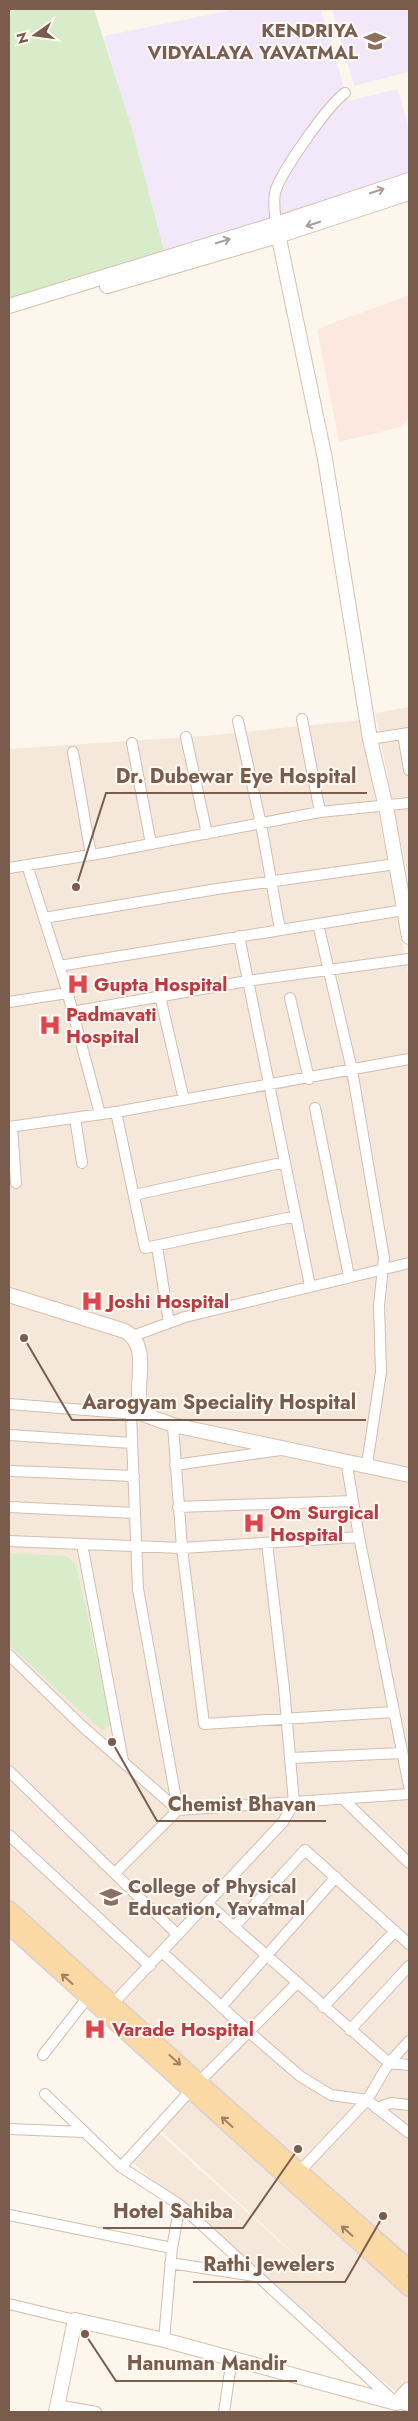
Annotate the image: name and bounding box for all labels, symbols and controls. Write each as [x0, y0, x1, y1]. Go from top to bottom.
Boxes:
north arrow [10, 10, 60, 60]
place label: KENDRIYA VIDYALAYA YAVATMAL [146, 17, 358, 66]
school or university icon: KENDRIYA VIDYALAYA YAVATMAL [362, 28, 388, 54]
text: N [11, 30, 33, 46]
one-way arrow [369, 185, 385, 195]
one-way arrow [305, 220, 321, 230]
one-way arrow [214, 235, 230, 245]
callout: Dr. Dubewar Eye Hospital [106, 758, 367, 793]
text: Dr. Dubewar Eye Hospital [116, 762, 356, 791]
hospital icon: Gupta Hospital [65, 971, 91, 997]
place label: Gupta Hospital [94, 971, 227, 998]
place label: Padmavati Hospital [66, 1001, 157, 1050]
hospital icon: Padmavati Hospital [37, 1012, 63, 1038]
hospital icon: Joshi Hospital [79, 1288, 105, 1314]
place label: Joshi Hospital [104, 1288, 229, 1315]
callout: Aarogyam Speciality Hospital [72, 1385, 366, 1420]
text: Aarogyam Speciality Hospital [81, 1388, 356, 1417]
place label: Om Surgical Hospital [270, 1499, 379, 1548]
hospital icon: Om Surgical Hospital [241, 1510, 267, 1536]
callout: Chemist Bhavan [157, 1786, 326, 1821]
text: Chemist Bhavan [168, 1790, 316, 1819]
place label: College of Physical Education, Yavatmal [128, 1873, 305, 1922]
school or university icon: College of Physical Education, Yavatmal [98, 1884, 124, 1910]
one-way arrow [60, 1973, 73, 1985]
hospital icon: Varade Hospital [82, 2016, 108, 2042]
place label: Varade Hospital [111, 2016, 254, 2043]
one-way arrow [168, 2054, 181, 2065]
one-way arrow [220, 2117, 233, 2128]
callout: Hotel Sahiba [103, 2193, 243, 2228]
text: Hotel Sahiba [113, 2197, 233, 2226]
one-way arrow [341, 2226, 354, 2237]
callout: Rathi Jewelers [193, 2247, 345, 2282]
text: Rathi Jewelers [203, 2250, 335, 2279]
callout: Hanuman Mandir [116, 2346, 297, 2381]
text: Hanuman Mandir [127, 2349, 288, 2378]

